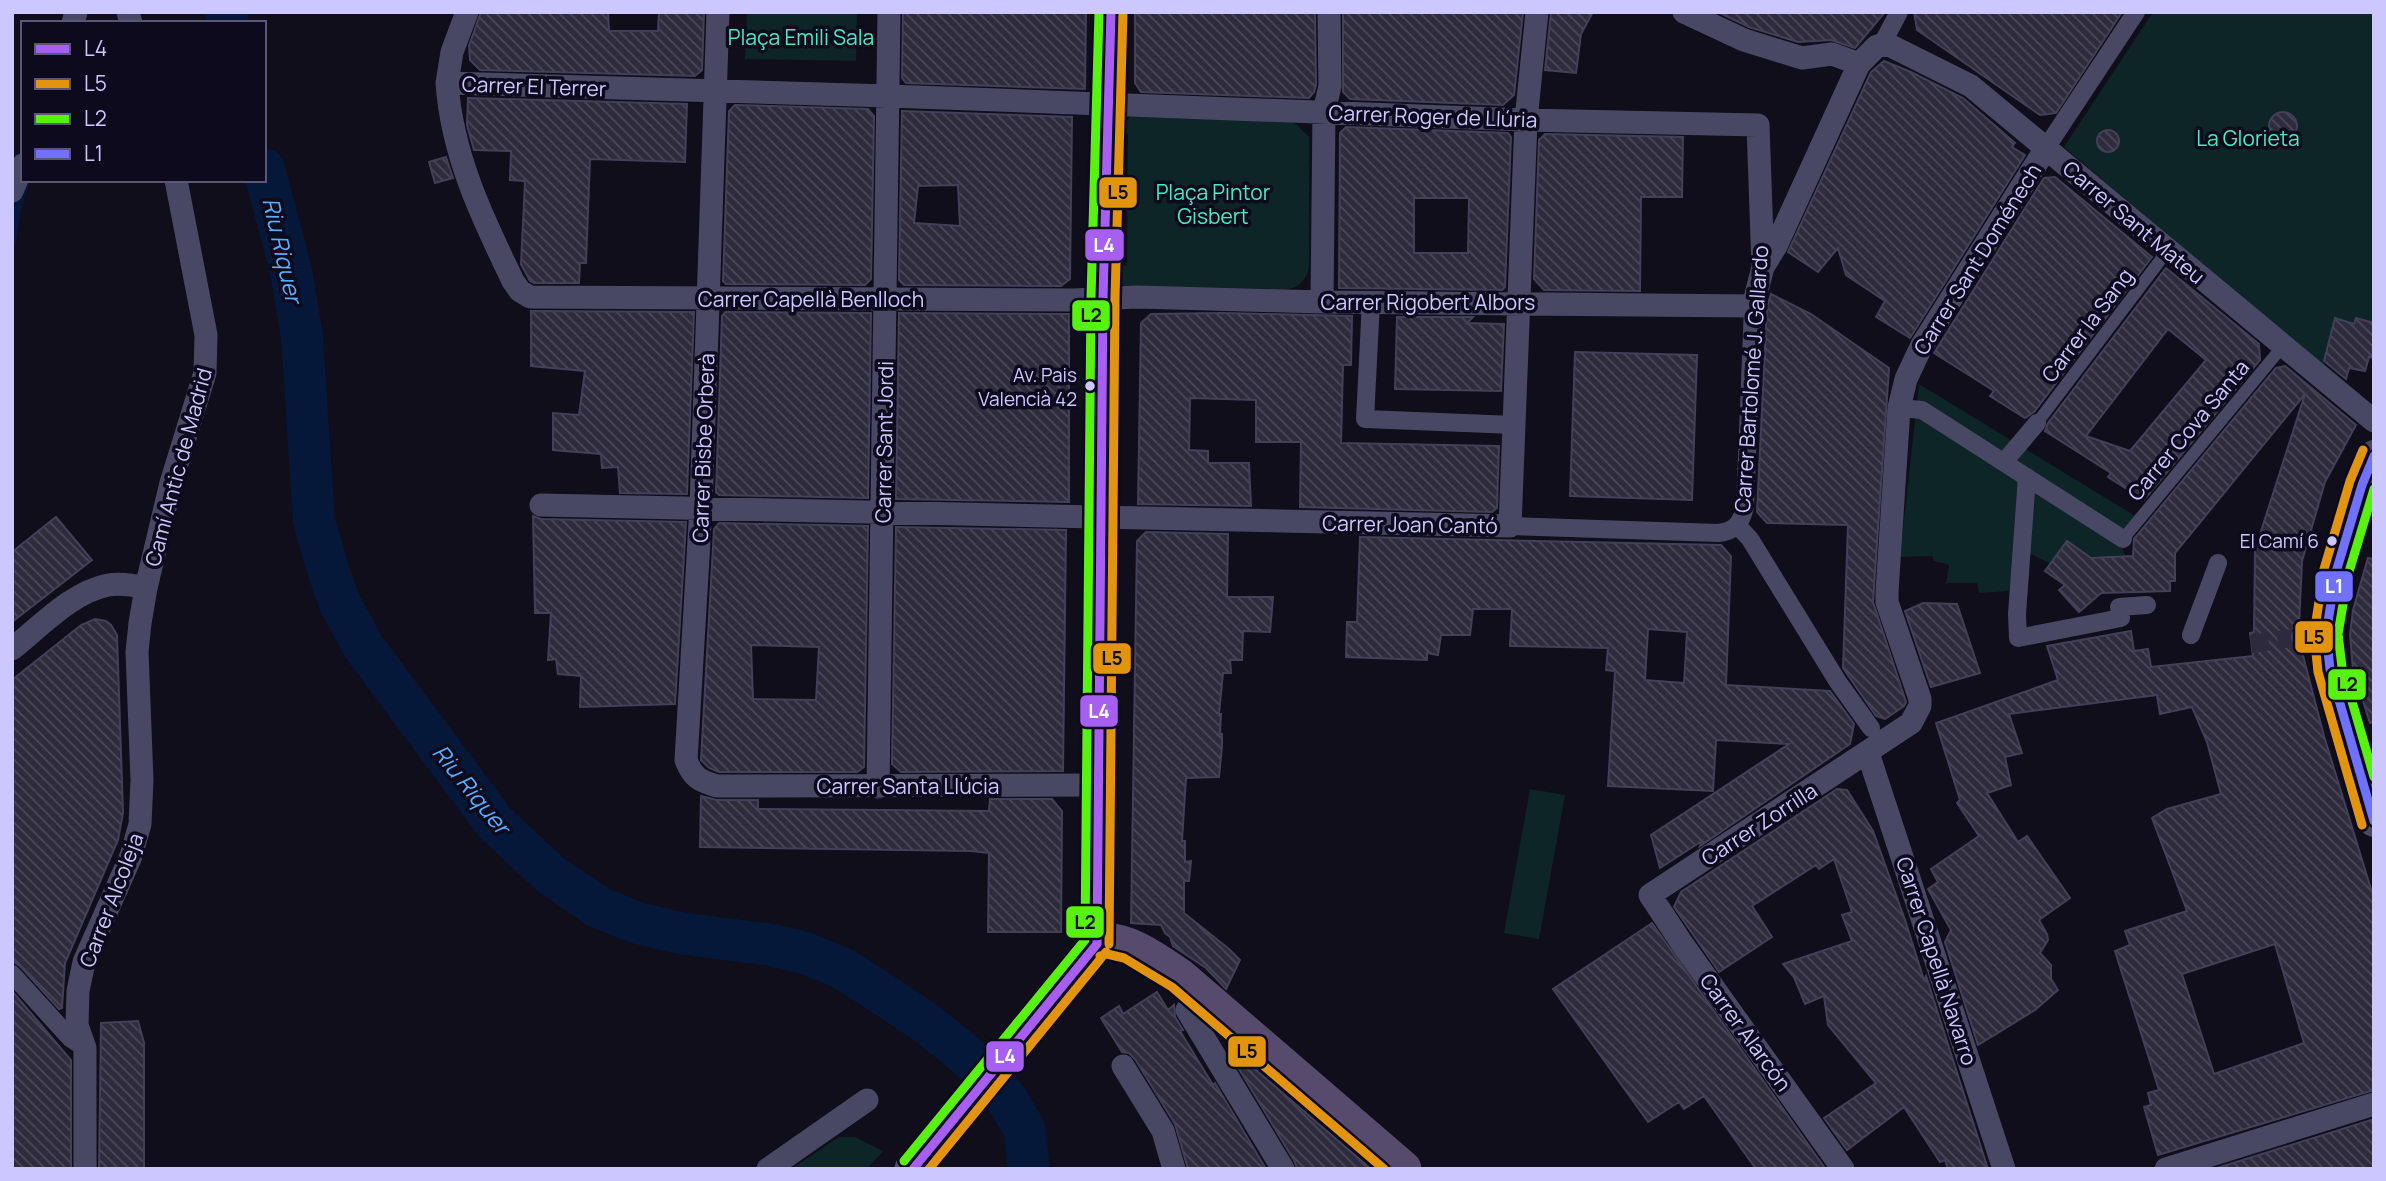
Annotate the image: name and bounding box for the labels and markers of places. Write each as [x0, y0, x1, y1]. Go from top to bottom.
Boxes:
place label: Av. Pais Valencià 42 [978, 362, 1077, 412]
marker: Av. Pais Valencià 42 [1083, 379, 1097, 393]
place label: El Camí 6 [2240, 528, 2319, 554]
marker: El Camí 6 [2325, 534, 2339, 548]

